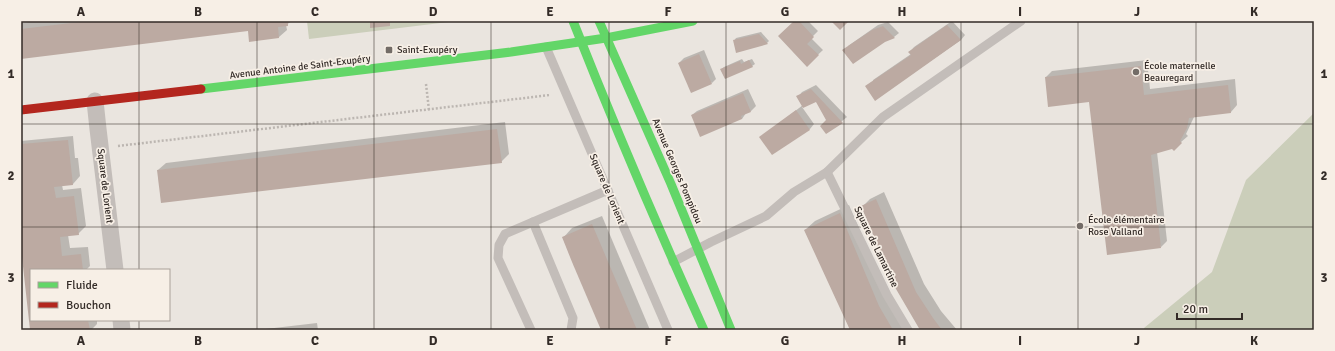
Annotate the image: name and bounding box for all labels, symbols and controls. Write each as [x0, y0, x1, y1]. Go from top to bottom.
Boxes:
text: A [77, 4, 86, 20]
text: B [194, 4, 202, 20]
text: C [311, 4, 319, 20]
text: D [429, 4, 438, 20]
text: E [546, 4, 554, 20]
text: F [665, 4, 672, 20]
text: G [781, 4, 789, 20]
text: H [898, 4, 906, 20]
text: I [1018, 4, 1022, 20]
text: J [1134, 4, 1140, 20]
text: K [1250, 4, 1258, 20]
place label: Saint-Exupéry [397, 44, 458, 56]
marker: Saint-Exupéry [384, 45, 394, 55]
street label: Avenue Antoine de Saint-Exupéry [229, 52, 372, 82]
place label: École maternelle Beauregard [1144, 59, 1216, 84]
text: 1 [7, 66, 15, 82]
text: 1 [1320, 66, 1328, 82]
marker: École maternelle Beauregard [1131, 67, 1141, 77]
street label: Avenue Georges Pompidou [649, 117, 705, 225]
street label: Square de Lorient [94, 148, 116, 225]
street label: Square de Lorient [587, 152, 627, 226]
text: 2 [7, 168, 15, 184]
text: 2 [1320, 168, 1328, 184]
street label: Square de Lamartine [851, 205, 901, 289]
place label: École élémentaire Rose Valland [1088, 213, 1165, 238]
marker: École élémentaire Rose Valland [1075, 221, 1085, 231]
legend [30, 269, 170, 321]
text: 3 [7, 270, 15, 286]
text: 3 [1320, 270, 1328, 286]
text: Fluide [66, 278, 98, 293]
scale bar [1177, 295, 1242, 321]
text: Bouchon [66, 298, 111, 313]
text: 20 m [1183, 302, 1208, 317]
text: A [77, 333, 86, 349]
text: B [194, 333, 202, 349]
text: C [311, 333, 319, 349]
text: D [429, 333, 438, 349]
text: E [546, 333, 554, 349]
text: F [665, 333, 672, 349]
text: G [781, 333, 789, 349]
text: H [898, 333, 906, 349]
text: I [1018, 333, 1022, 349]
text: J [1134, 333, 1140, 349]
text: K [1250, 333, 1258, 349]

